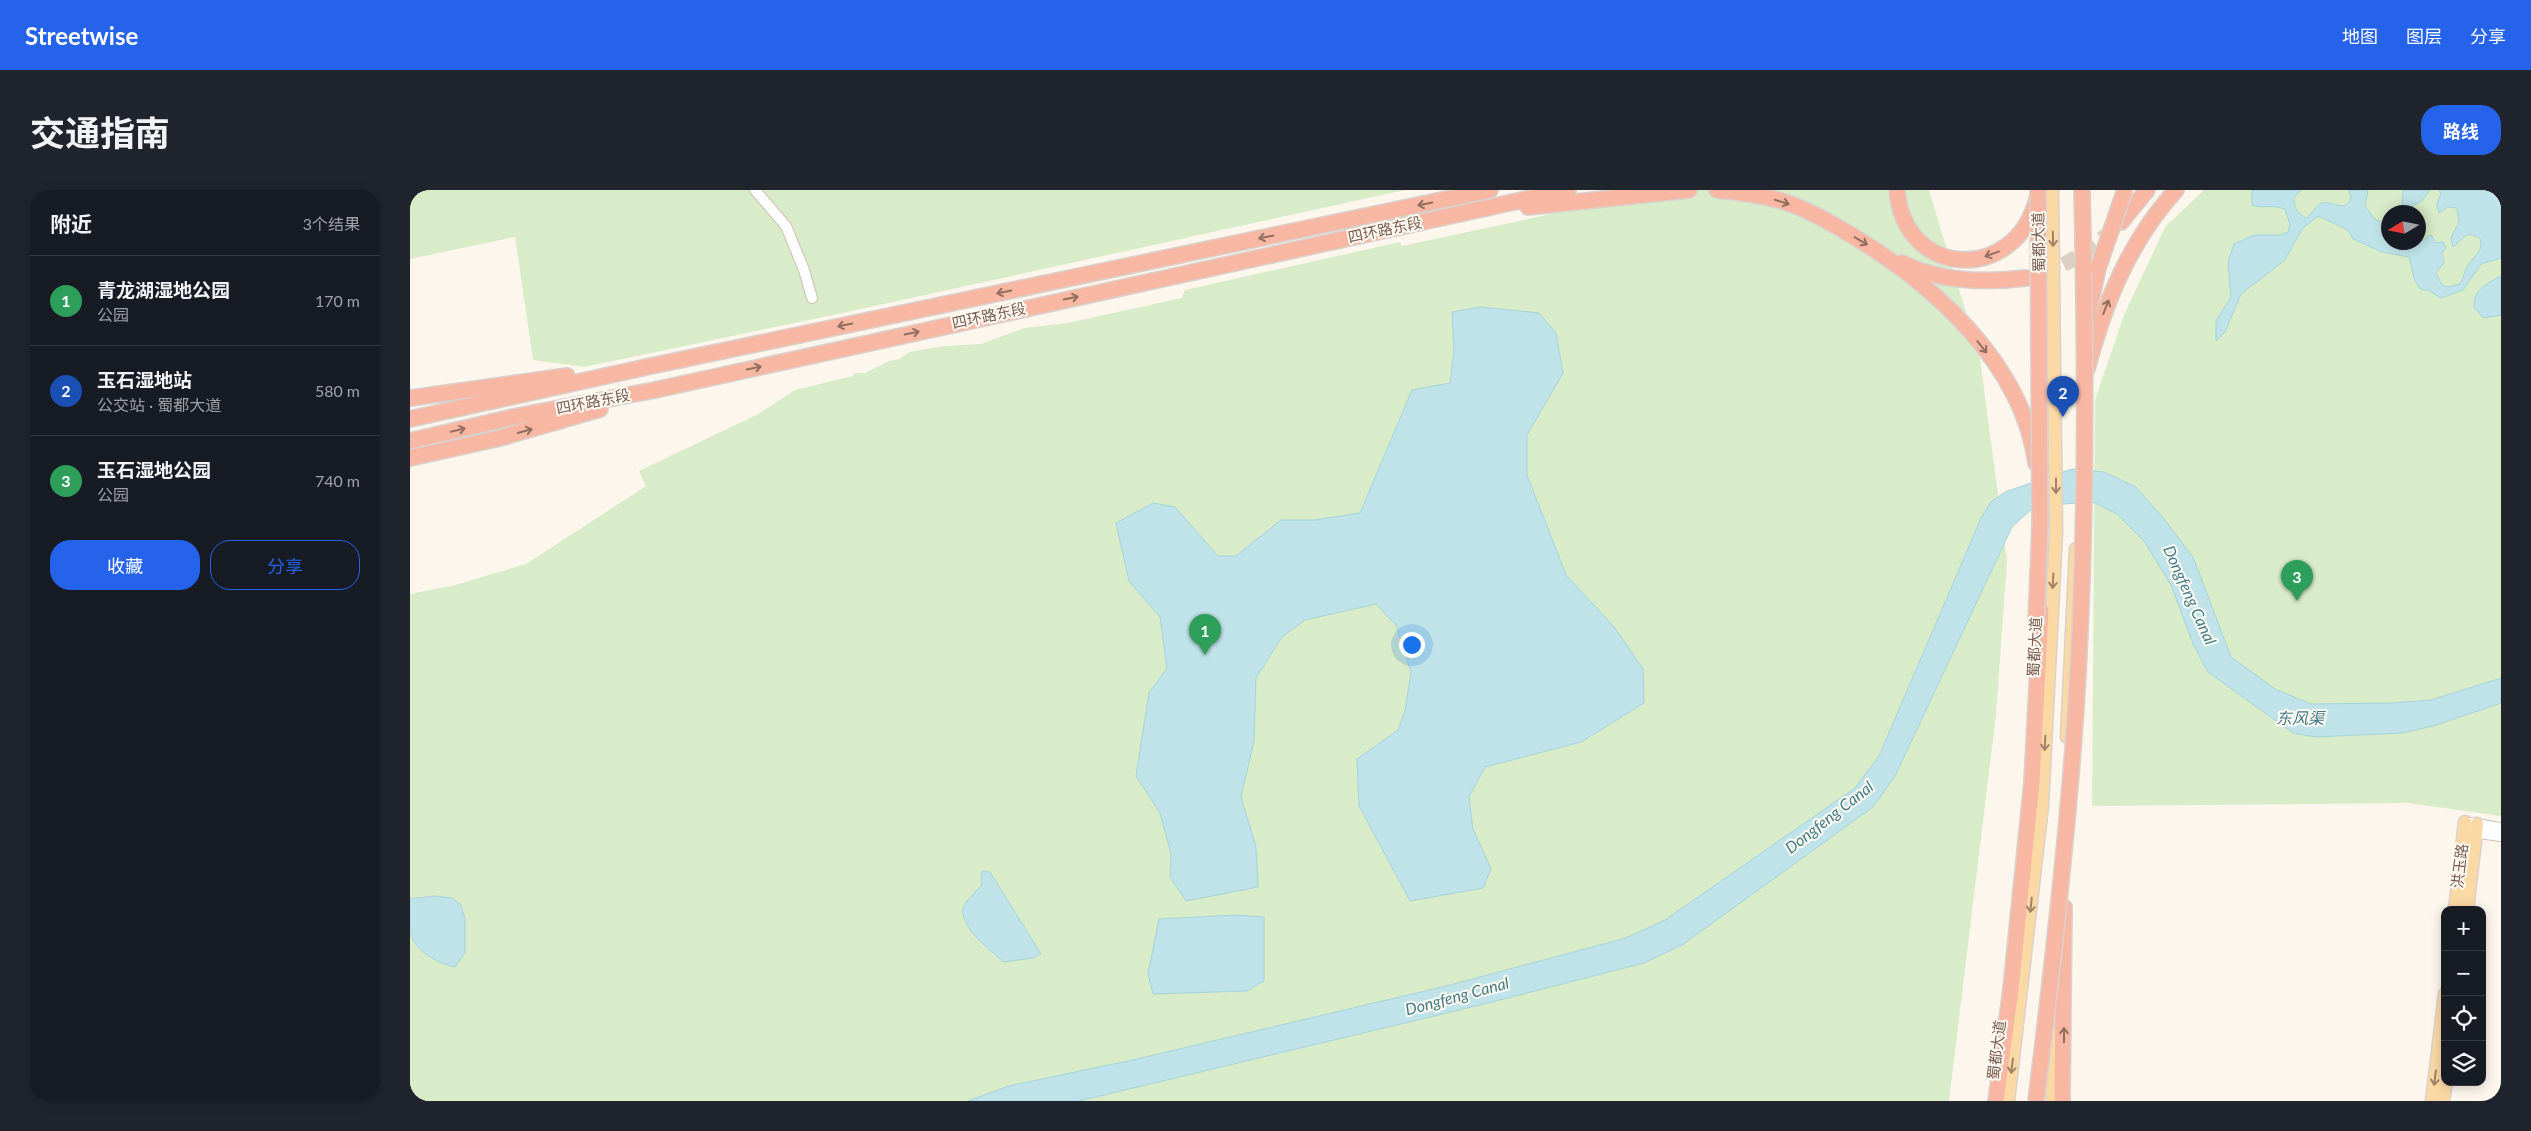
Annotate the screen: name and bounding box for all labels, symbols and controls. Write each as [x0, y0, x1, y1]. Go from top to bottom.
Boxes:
text: Streetwise [25, 21, 138, 50]
text: 地图 [2342, 25, 2378, 47]
text: 图层 [2406, 25, 2442, 47]
text: 分享 [2470, 25, 2506, 47]
button: 路线 [2421, 105, 2501, 155]
text: 交通指南 [30, 111, 170, 153]
one-way arrow [1774, 198, 1790, 208]
one-way arrow [1418, 199, 1434, 209]
north arrow [2381, 205, 2426, 250]
text: 附近 [50, 211, 92, 236]
street label: 四环路东段 [1346, 212, 1423, 246]
street label: 蜀都大道 [2028, 212, 2048, 272]
text: 3个结果 [303, 214, 360, 233]
one-way arrow [2048, 230, 2058, 246]
one-way arrow [1259, 233, 1275, 242]
one-way arrow [1853, 237, 1867, 247]
one-way arrow [1985, 250, 2000, 259]
text: 青龙湖湿地公园 [97, 278, 230, 301]
one-way arrow [997, 288, 1013, 297]
text: 1 [61, 291, 71, 310]
text: 170 m [315, 291, 360, 310]
one-way arrow [1063, 293, 1079, 303]
street label: 四环路东段 [950, 298, 1027, 332]
one-way arrow [2101, 300, 2111, 315]
text: 公园 [97, 305, 129, 324]
one-way arrow [838, 321, 854, 331]
one-way arrow [904, 328, 920, 337]
one-way arrow [1977, 341, 1988, 354]
one-way arrow [745, 363, 761, 372]
text: 玉石湿地站 [97, 368, 192, 391]
pin: 2 [2047, 376, 2079, 417]
text: 2 [61, 381, 71, 400]
text: 580 m [315, 381, 360, 400]
street label: 四环路东段 [554, 385, 631, 417]
text: 公交站 · 蜀都大道 [97, 395, 221, 414]
one-way arrow [449, 425, 465, 434]
one-way arrow [517, 425, 533, 435]
text: 玉石湿地公园 [97, 458, 211, 481]
text: 3 [61, 471, 71, 490]
text: 740 m [315, 471, 360, 490]
one-way arrow [2051, 478, 2061, 494]
text: 公园 [97, 485, 129, 504]
button: 收藏 [50, 540, 200, 590]
button: 分享 [210, 540, 360, 590]
water label: Dongfeng Canal [2160, 542, 2221, 648]
pin: 3 [2281, 560, 2313, 601]
one-way arrow [2049, 572, 2058, 588]
pin: 1 [1189, 614, 1221, 655]
street label: 蜀都大道 [2023, 617, 2045, 677]
your location [1399, 632, 1425, 658]
water label: 东风渠 [2276, 708, 2326, 727]
one-way arrow [2041, 735, 2050, 751]
water label: Dongfeng Canal [1781, 776, 1877, 857]
street label: 洪玉路 [2447, 842, 2471, 889]
one-way arrow [2026, 896, 2036, 912]
map controls [2441, 906, 2486, 1086]
button: + [2441, 906, 2486, 951]
button: − [2441, 951, 2486, 996]
water label: Dongfeng Canal [1403, 972, 1511, 1018]
button: locate [2441, 996, 2486, 1041]
street label: 蜀都大道 [1983, 1019, 2009, 1081]
one-way arrow [2059, 1027, 2069, 1044]
button: layers [2441, 1041, 2486, 1086]
one-way arrow [2007, 1058, 2017, 1074]
one-way arrow [2430, 1069, 2440, 1085]

